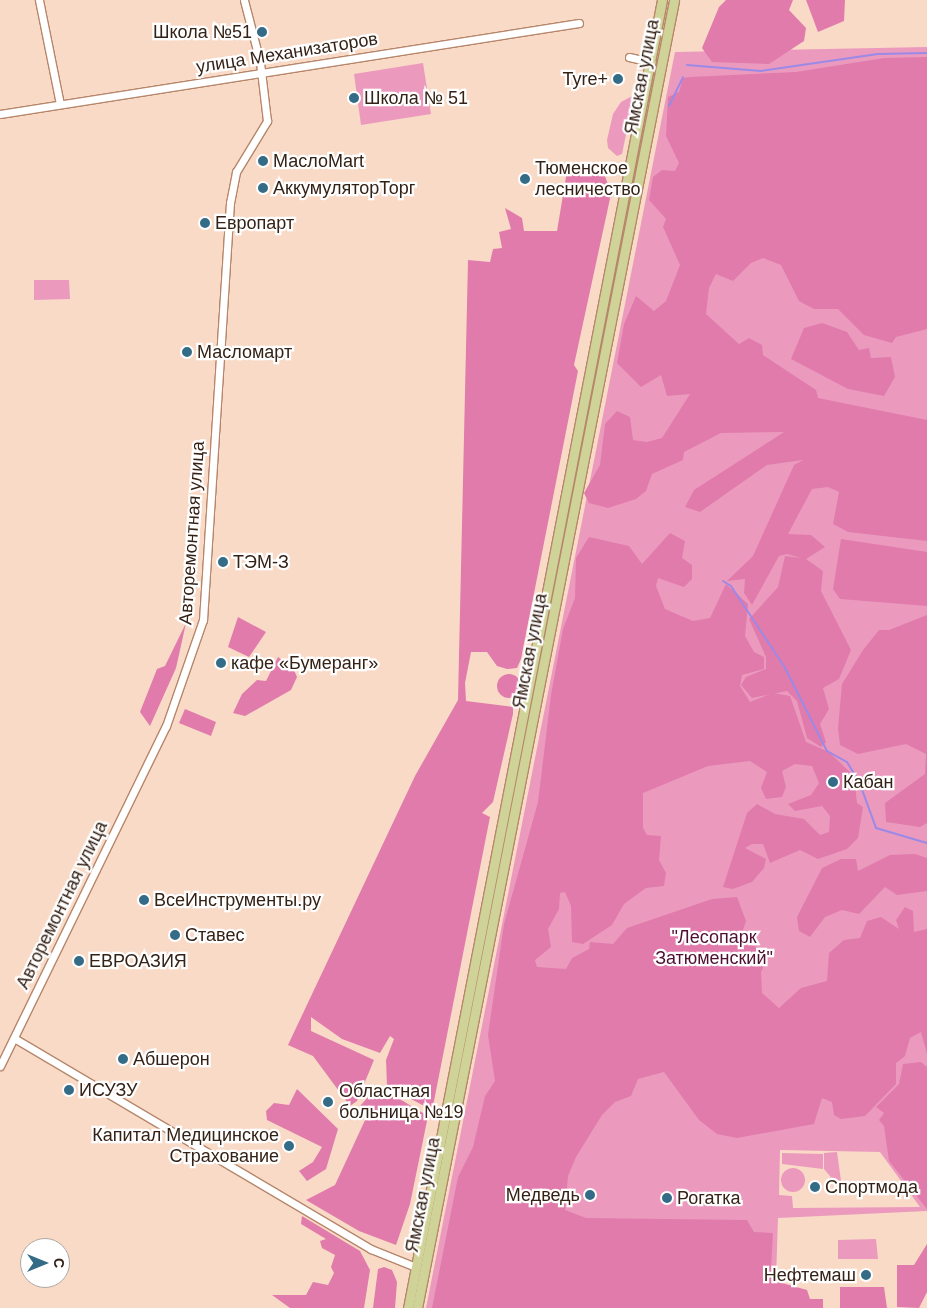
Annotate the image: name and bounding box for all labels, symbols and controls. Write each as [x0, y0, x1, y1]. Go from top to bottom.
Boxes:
street label: Ямская улица [620, 18, 664, 136]
place label: Школа №51 [153, 21, 252, 43]
marker: Школа №51 [256, 26, 268, 38]
street label: улица Механизаторов [195, 28, 379, 78]
place label: Tyre+ [562, 68, 608, 90]
marker: Tyre+ [612, 73, 624, 85]
place label: Школа № 51 [364, 87, 468, 109]
marker: Школа № 51 [348, 92, 360, 104]
place label: МаслоMart [273, 150, 364, 172]
marker: МаслоMart [257, 155, 269, 167]
place label: Тюменское лесничество [535, 158, 641, 200]
marker: Тюменское лесничество [519, 173, 531, 185]
place label: АккумуляторТорг [273, 177, 415, 199]
marker: АккумуляторТорг [257, 182, 269, 194]
place label: Европарт [215, 212, 294, 234]
marker: Европарт [199, 217, 211, 229]
place label: Масломарт [197, 341, 292, 363]
marker: Масломарт [181, 346, 193, 358]
street label: Авторемонтная улица [175, 440, 209, 626]
place label: ТЭМ-З [233, 551, 289, 573]
marker: ТЭМ-З [217, 556, 229, 568]
street label: Ямская улица [508, 592, 552, 710]
place label: кафе «Бумеранг» [231, 652, 378, 674]
marker: кафе «Бумеранг» [215, 657, 227, 669]
place label: Кабан [843, 771, 893, 793]
marker: Кабан [827, 776, 839, 788]
street label: Авторемонтная улица [12, 818, 112, 992]
place label: ВсеИнструменты.ру [154, 889, 321, 911]
marker: ВсеИнструменты.ру [138, 894, 150, 906]
place label: Ставес [185, 924, 244, 946]
park label: "Лесопарк Затюменский" [655, 927, 773, 970]
marker: Ставес [169, 929, 181, 941]
place label: ЕВРОАЗИЯ [89, 950, 187, 972]
marker: ЕВРОАЗИЯ [73, 955, 85, 967]
place label: Абшерон [133, 1048, 210, 1070]
marker: Абшерон [117, 1053, 129, 1065]
place label: ИСУЗУ [79, 1079, 137, 1101]
place label: Областная больница №19 [339, 1081, 463, 1124]
marker: ИСУЗУ [63, 1084, 75, 1096]
marker: Областная больница №19 [321, 1095, 335, 1109]
place label: Капитал Медицинское Страхование [92, 1125, 279, 1168]
street label: Ямская улица [401, 1136, 445, 1254]
marker: Капитал Медицинское Страхование [283, 1140, 295, 1152]
place label: Спортмода [825, 1176, 918, 1198]
marker: Спортмода [809, 1181, 821, 1193]
place label: Медведь [506, 1184, 580, 1206]
place label: Рогатка [677, 1187, 741, 1209]
marker: Медведь [584, 1189, 596, 1201]
marker: Рогатка [661, 1192, 673, 1204]
north arrow [20, 1238, 70, 1288]
text: С [51, 1258, 67, 1268]
place label: Нефтемаш [764, 1264, 856, 1286]
marker: Нефтемаш [860, 1269, 872, 1281]

